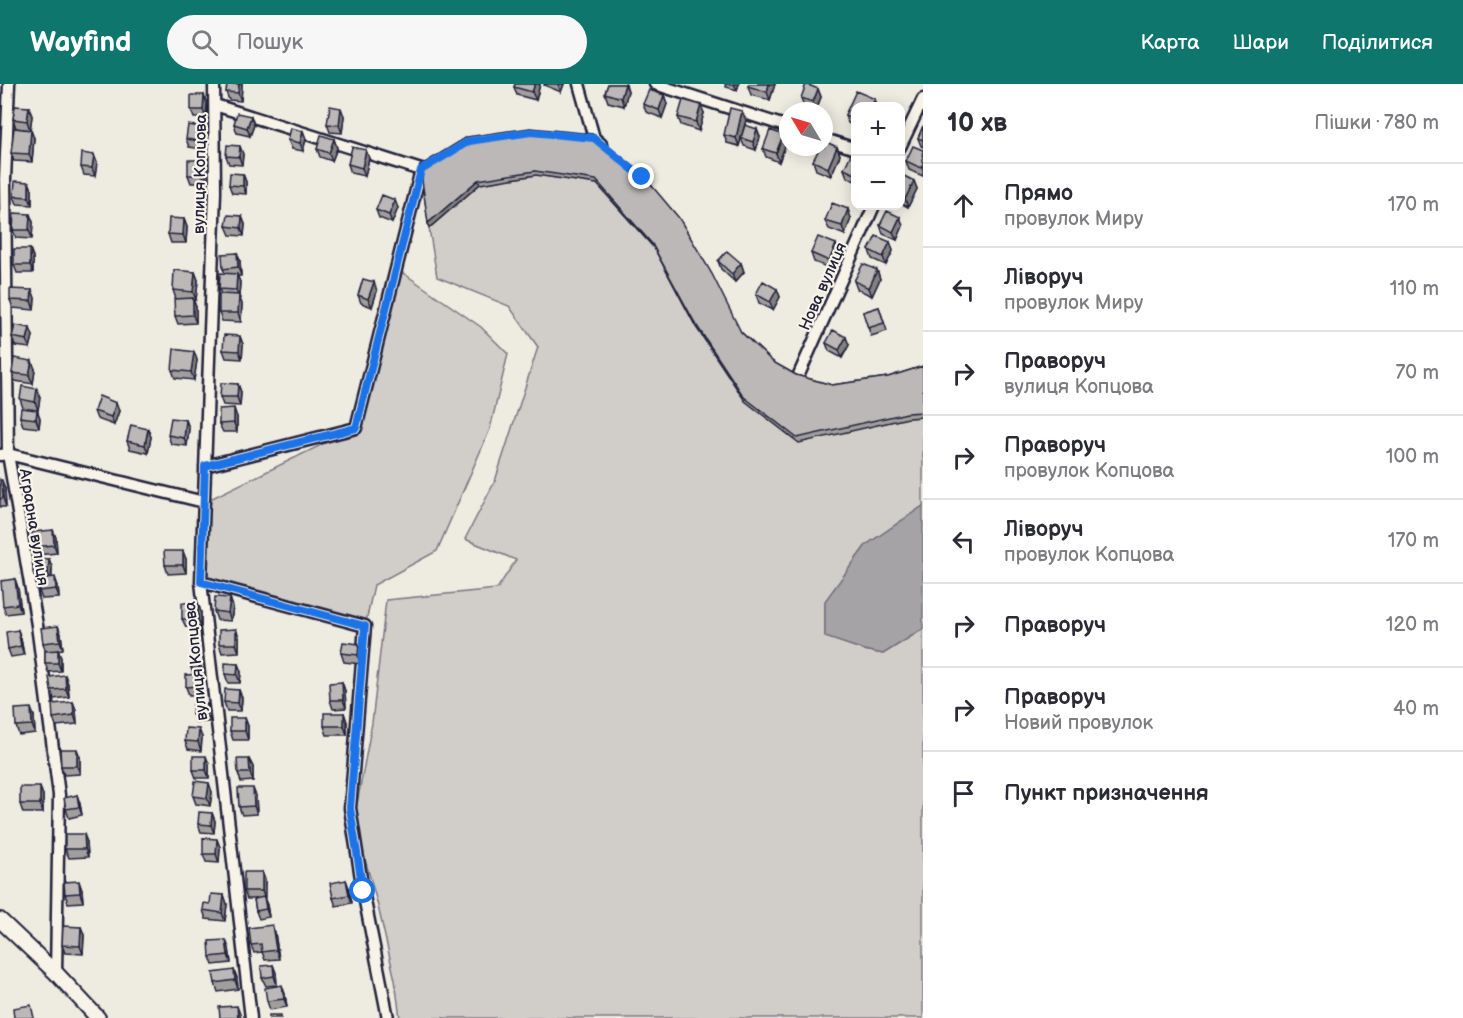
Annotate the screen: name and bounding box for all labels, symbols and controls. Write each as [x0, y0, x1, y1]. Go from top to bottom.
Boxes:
search box [167, 15, 587, 69]
text: Wayfind [30, 26, 131, 59]
icon: search [188, 26, 221, 59]
text: Пошук [236, 29, 303, 56]
text: Карта [1140, 30, 1200, 55]
text: Шари [1233, 30, 1289, 55]
text: Поділитися [1322, 30, 1433, 55]
north arrow [779, 102, 833, 156]
map controls [851, 102, 905, 210]
button: + [851, 102, 905, 156]
text: 10 хв [947, 108, 1007, 139]
text: Пішки · 780 m [1314, 111, 1439, 135]
street label: вулиця Копцова [190, 113, 211, 234]
button: − [851, 156, 905, 210]
route end [628, 163, 654, 189]
text: Прямо [1004, 180, 1073, 207]
icon: ahead [947, 189, 980, 222]
text: 170 m [1388, 193, 1439, 217]
text: провулок Миру [1004, 207, 1143, 231]
street label: Нова вулиця [795, 240, 851, 334]
text: Ліворуч [1004, 264, 1084, 291]
icon: left [947, 273, 980, 306]
text: 110 m [1390, 277, 1439, 301]
text: провулок Миру [1004, 291, 1143, 315]
text: Праворуч [1004, 348, 1106, 375]
icon: right [947, 357, 980, 390]
text: 70 m [1395, 361, 1439, 385]
text: вулиця Копцова [1004, 375, 1154, 399]
text: Праворуч [1004, 432, 1106, 459]
icon: right [947, 441, 980, 474]
text: 100 m [1386, 445, 1439, 469]
text: провулок Копцова [1004, 459, 1174, 483]
street label: Аграрна вулиця [15, 466, 52, 587]
text: Ліворуч [1004, 516, 1084, 543]
icon: left [947, 525, 980, 558]
text: 170 m [1388, 529, 1439, 553]
text: провулок Копцова [1004, 543, 1174, 567]
street label: вулиця Копцова [181, 600, 212, 721]
icon: right [947, 609, 980, 642]
text: Праворуч [1004, 612, 1106, 639]
text: 120 m [1386, 613, 1439, 637]
text: Праворуч [1004, 684, 1106, 711]
icon: right [947, 693, 980, 726]
text: 40 m [1393, 697, 1439, 721]
text: Новий провулок [1004, 711, 1153, 735]
icon: arrive [947, 777, 980, 810]
text: Пункт призначення [1004, 780, 1209, 807]
route start [349, 877, 375, 903]

